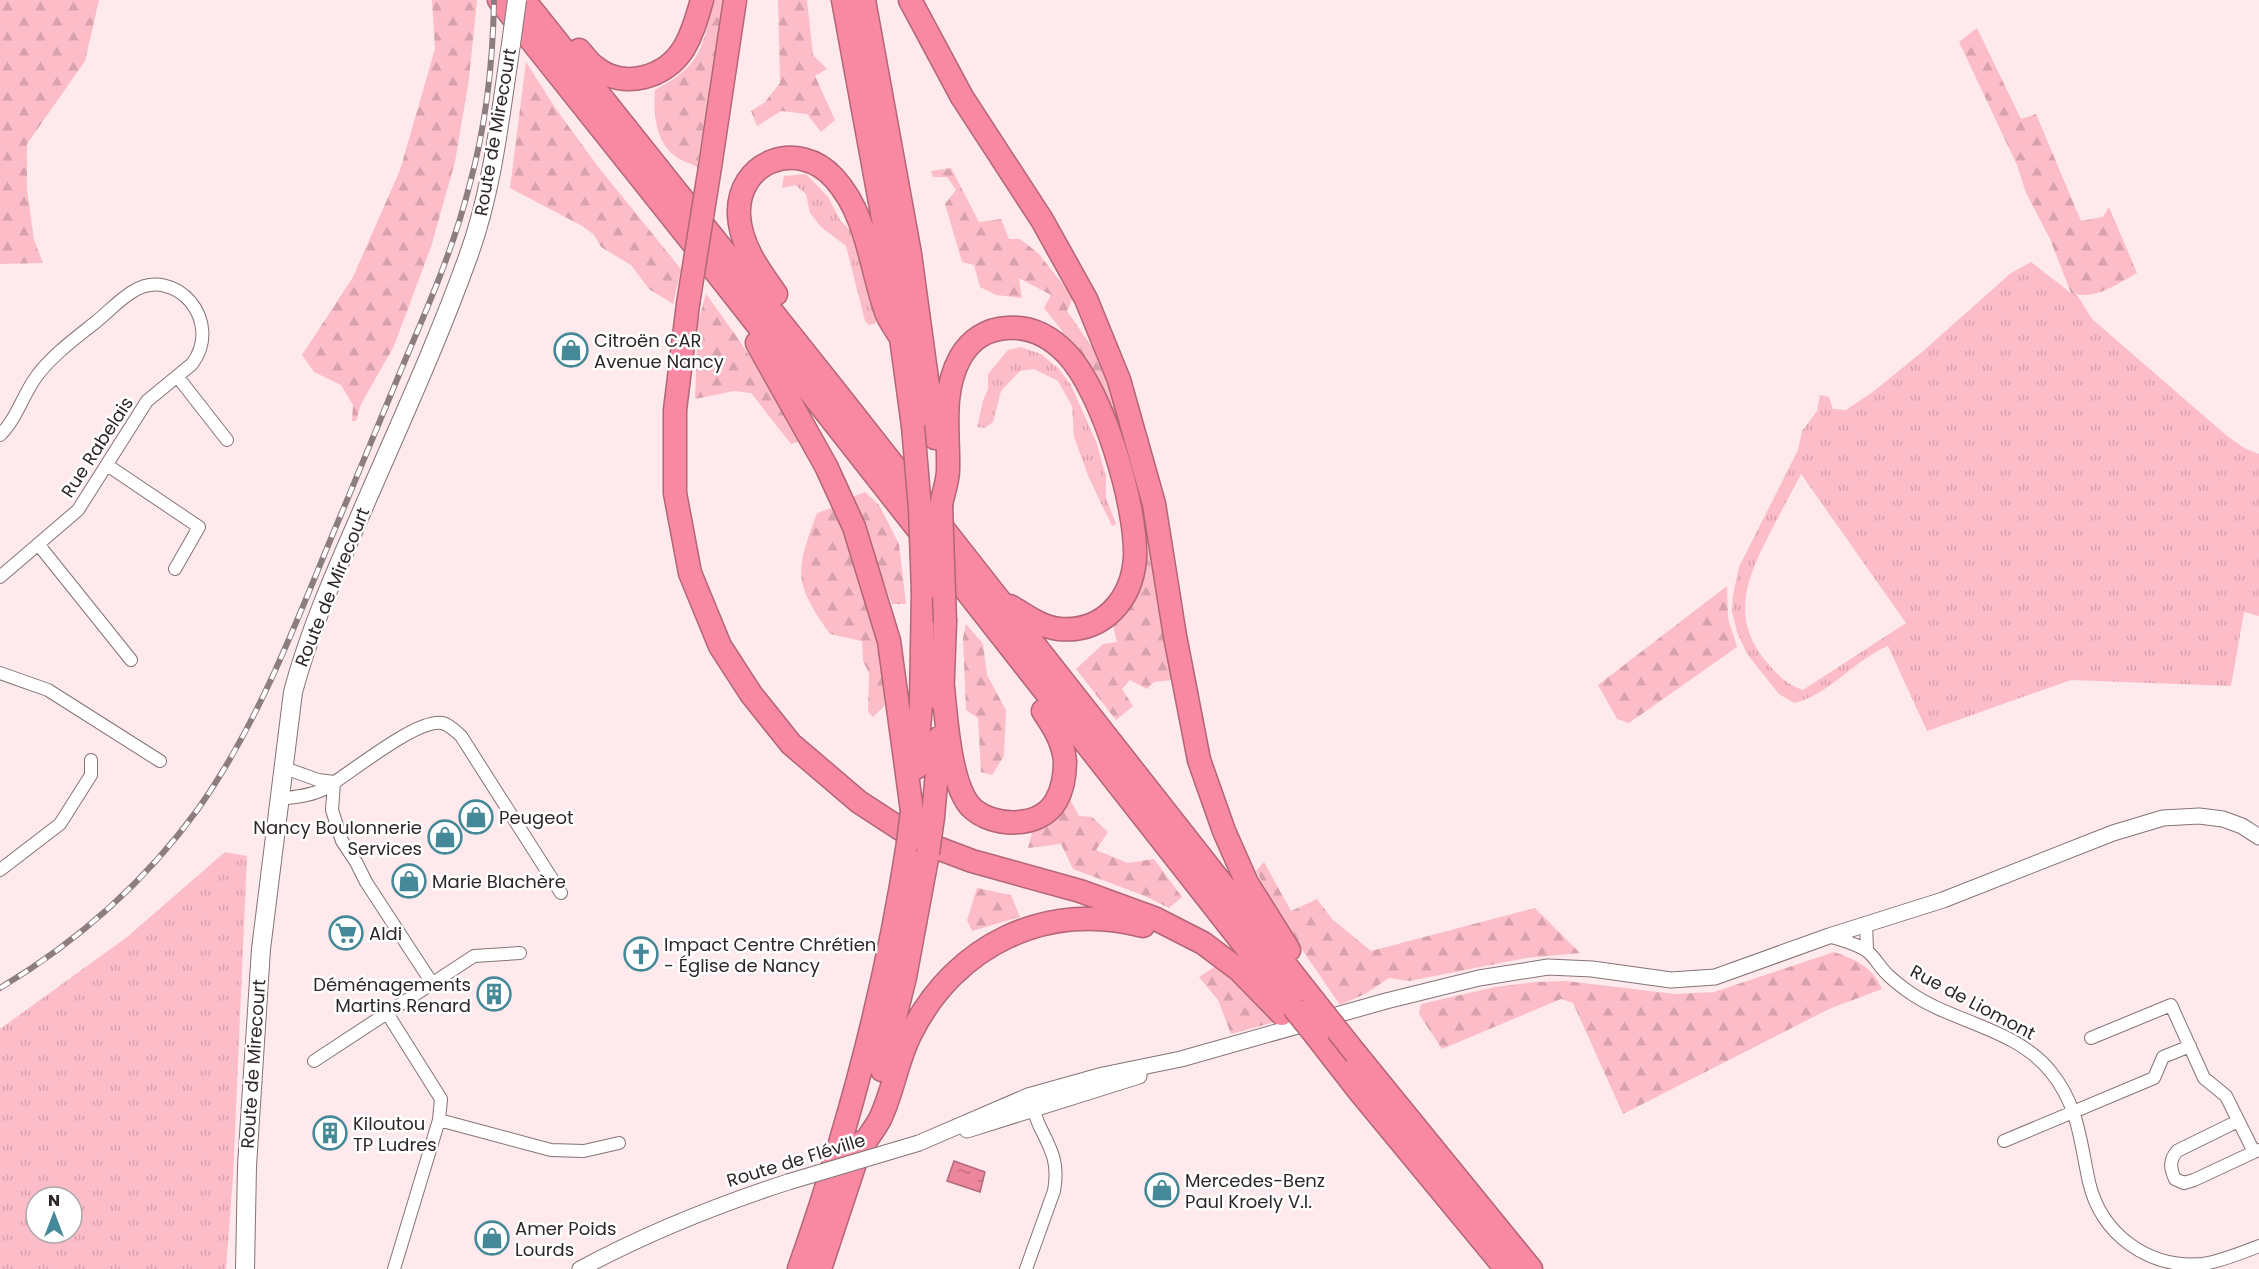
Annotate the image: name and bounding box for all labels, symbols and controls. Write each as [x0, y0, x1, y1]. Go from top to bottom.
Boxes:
street label: Route de Mirecourt [468, 46, 522, 218]
place label: Citroën CAR Avenue Nancy [594, 328, 724, 374]
shop icon: Citroën CAR Avenue Nancy [553, 332, 589, 368]
street label: Rue Rabelais [55, 392, 139, 502]
street label: Route de Mirecourt [289, 504, 375, 670]
shop icon: Peugeot [458, 799, 494, 835]
place label: Peugeot [499, 805, 574, 830]
place label: Nancy Boulonnerie Services [253, 815, 422, 861]
shop icon: Nancy Boulonnerie Services [427, 819, 463, 855]
shop icon: Marie Blachère [391, 863, 427, 899]
place label: Marie Blachère [432, 869, 566, 894]
supermarket icon: Aldi [328, 915, 364, 951]
place label: Aldi [369, 921, 402, 946]
place label: Impact Centre Chrétien - Église de Nancy [664, 932, 876, 978]
church icon: Impact Centre Chrétien - Église de Nancy [623, 936, 659, 972]
street label: Rue de Liomont [1906, 958, 2040, 1046]
place label: Déménagements Martins Renard [313, 972, 471, 1018]
building icon: Déménagements Martins Renard [476, 976, 512, 1012]
street label: Route de Mirecourt [235, 978, 271, 1150]
place label: Kiloutou TP Ludres [353, 1111, 437, 1157]
building icon: Kiloutou TP Ludres [312, 1115, 348, 1151]
street label: Route de Fléville [724, 1127, 868, 1193]
place label: Mercedes-Benz Paul Kroely V.I. [1185, 1168, 1325, 1214]
shop icon: Mercedes-Benz Paul Kroely V.I. [1144, 1172, 1180, 1208]
north arrow [24, 1185, 84, 1245]
text: N [48, 1189, 60, 1212]
place label: Amer Poids Lourds [515, 1216, 616, 1262]
shop icon: Amer Poids Lourds [474, 1220, 510, 1256]

